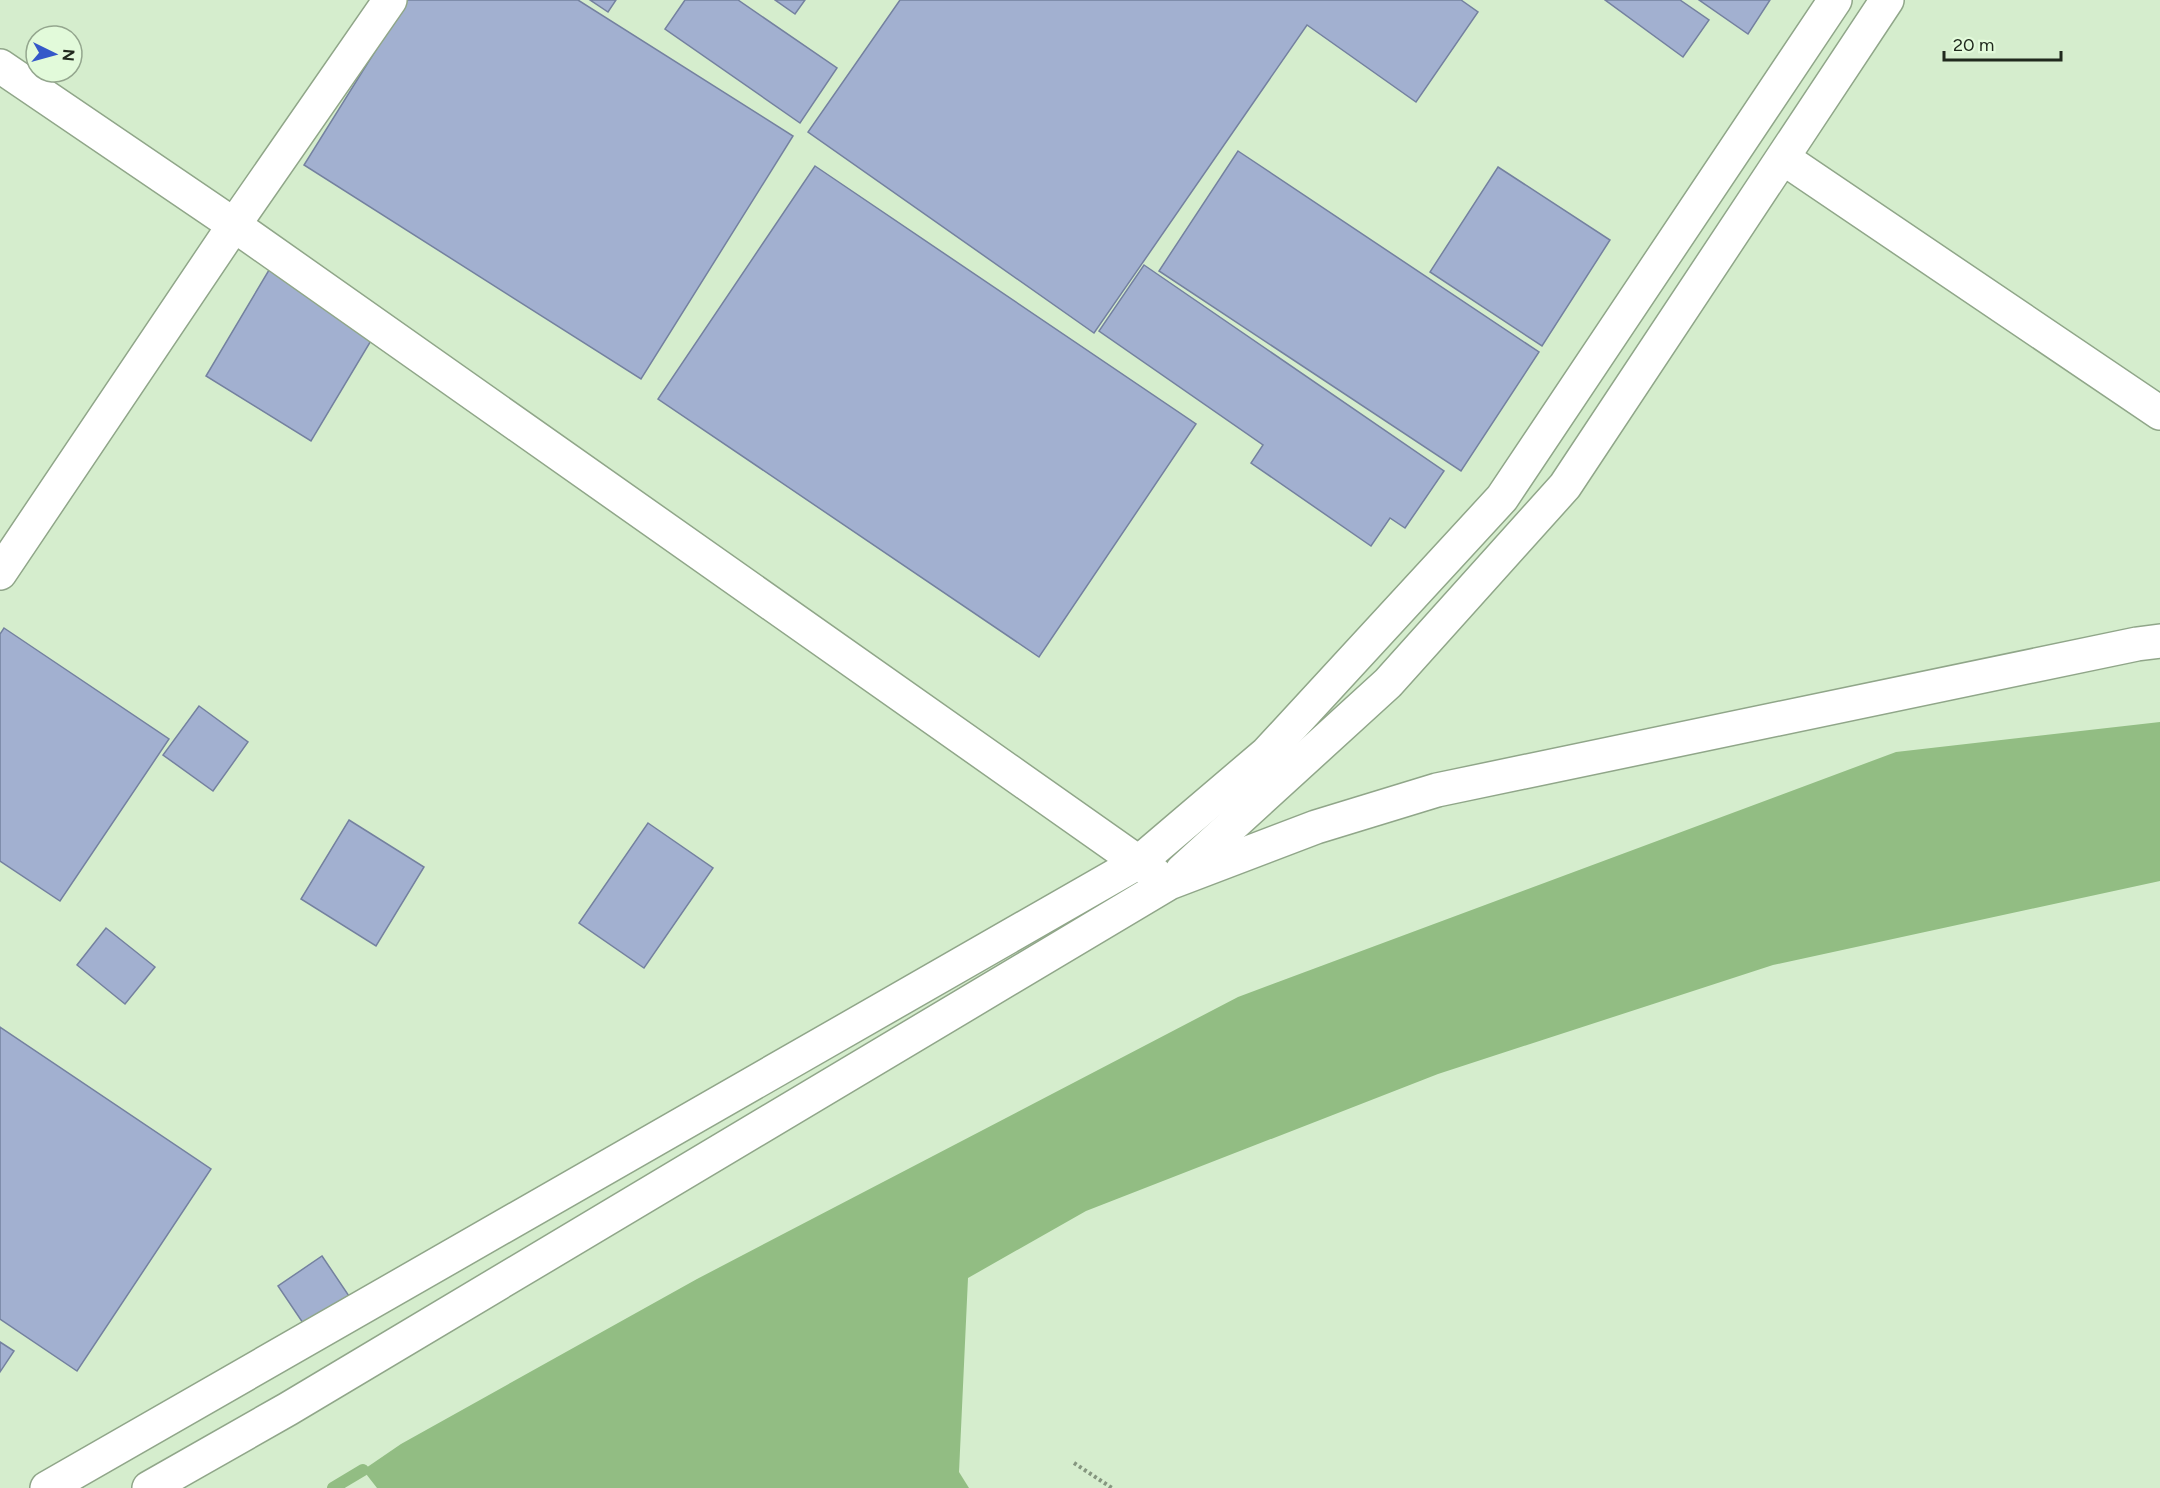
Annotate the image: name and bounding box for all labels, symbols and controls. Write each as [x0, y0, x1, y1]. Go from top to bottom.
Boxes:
north arrow [24, 24, 84, 84]
scale bar [1944, 24, 2061, 62]
text: 20 m [1953, 34, 1994, 56]
text: N [58, 48, 78, 62]

